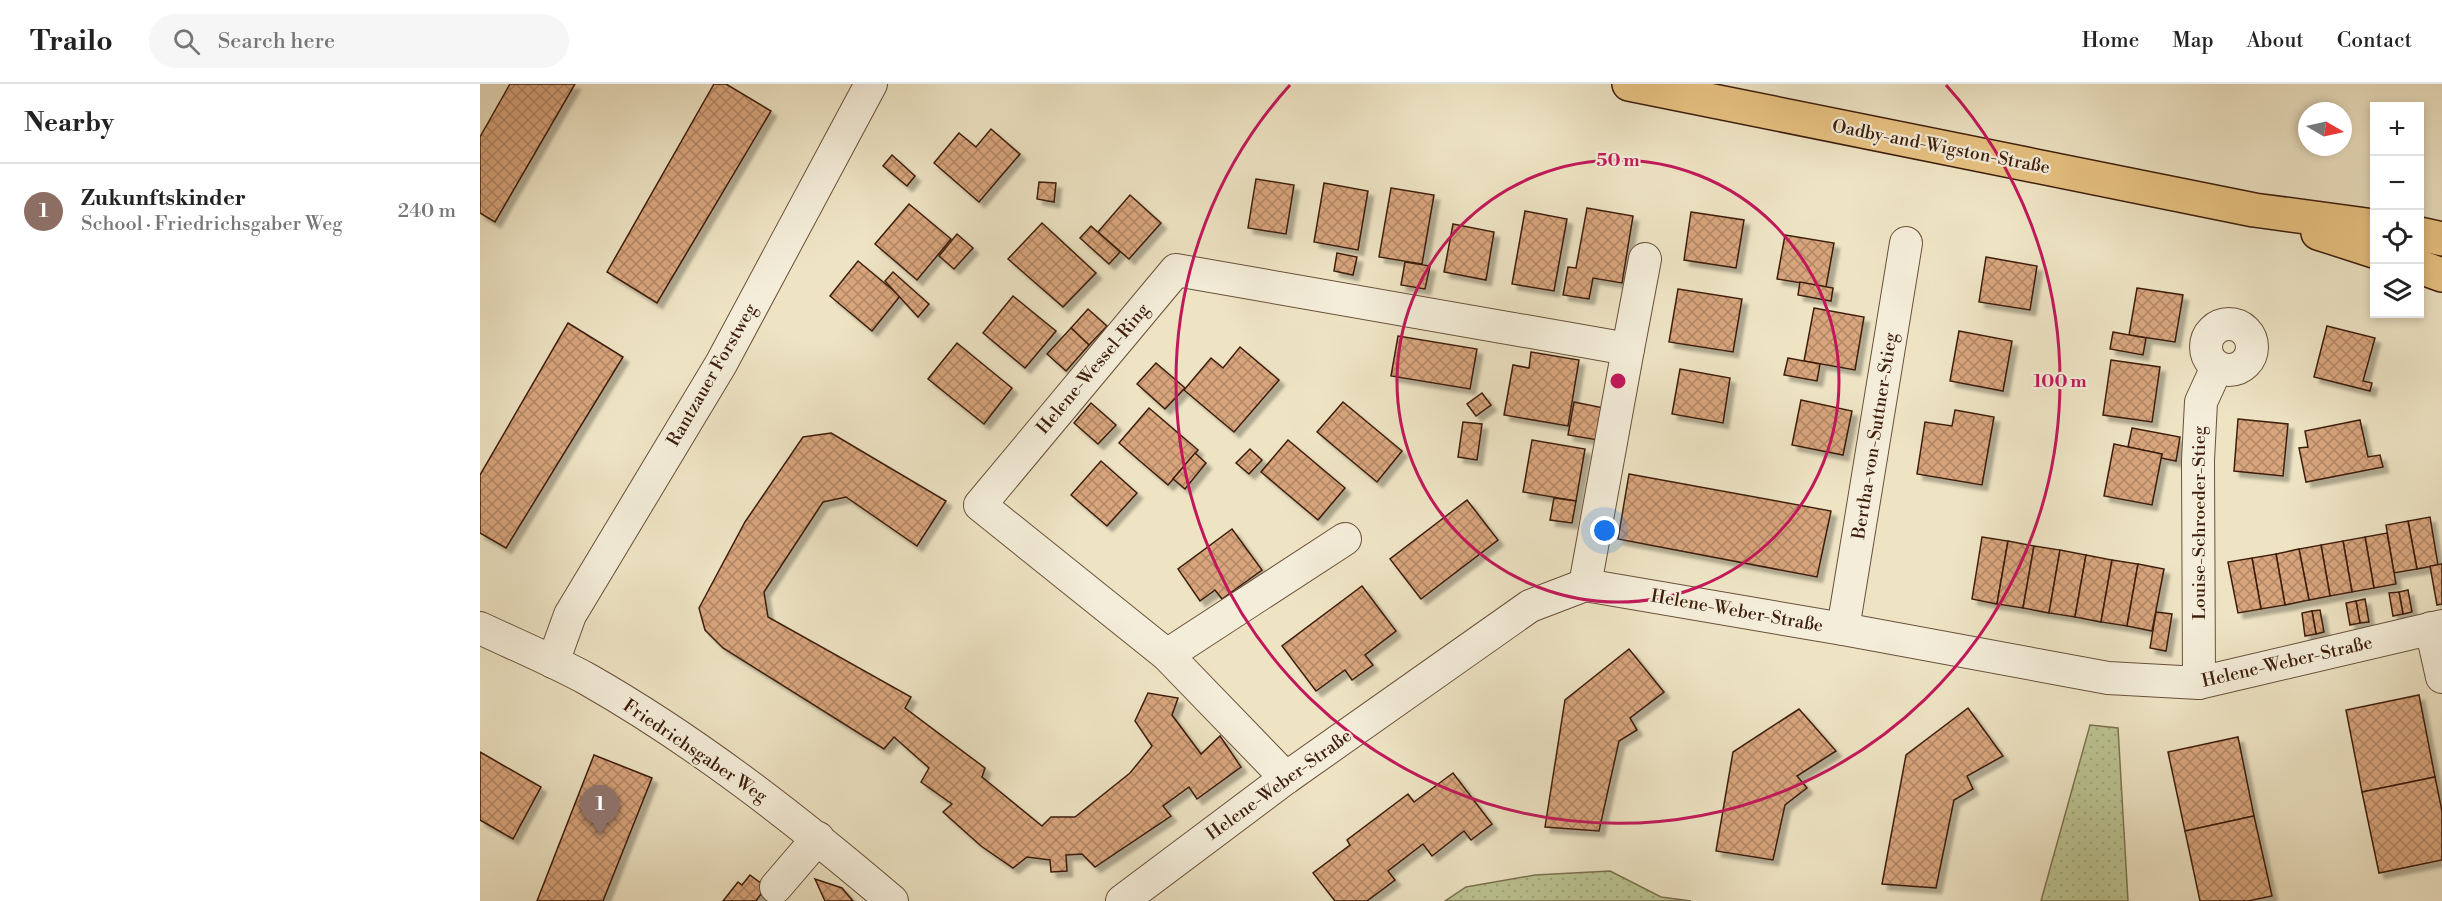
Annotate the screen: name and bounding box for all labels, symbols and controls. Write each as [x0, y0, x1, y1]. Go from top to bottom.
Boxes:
search box [149, 14, 569, 68]
text: Trailo [30, 24, 113, 59]
icon: search [170, 25, 203, 58]
text: Search here [218, 28, 335, 55]
text: Home [2082, 28, 2139, 54]
text: Map [2172, 28, 2214, 54]
text: About [2247, 28, 2304, 54]
text: Contact [2337, 28, 2412, 54]
north arrow [2298, 102, 2352, 156]
map controls [2370, 102, 2424, 318]
button: + [2370, 102, 2424, 156]
text: Nearby [24, 107, 114, 139]
street label: Oadby-and-Wigston-Straße [1830, 115, 2052, 179]
text: 50 m [1596, 149, 1640, 172]
button: − [2370, 156, 2424, 210]
text: Zukunftskinder [81, 185, 246, 212]
text: 1 [39, 199, 48, 224]
text: 240 m [398, 199, 456, 224]
button: locate [2370, 210, 2424, 264]
text: School · Friedrichsgaber Weg [81, 212, 343, 237]
button: layers [2370, 264, 2424, 318]
street label: Helene-Wessel-Ring [1031, 298, 1155, 439]
street label: Rantzauer Forstweg [662, 299, 763, 451]
street label: Bertha-von-Suttner-Stieg [1847, 330, 1903, 542]
text: 100 m [2033, 370, 2087, 393]
centre of rings [1608, 371, 1628, 391]
street label: Louise-Schroeder-Stieg [2188, 425, 2211, 620]
your location [1590, 516, 1619, 545]
street label: Helene-Weber-Straße [1649, 585, 1825, 637]
street label: Helene-Weber-Straße [2199, 631, 2375, 693]
street label: Friedrichsgaber Weg [618, 694, 772, 808]
street label: Helene-Weber-Straße [1202, 724, 1356, 846]
pin: 1 [580, 786, 620, 835]

